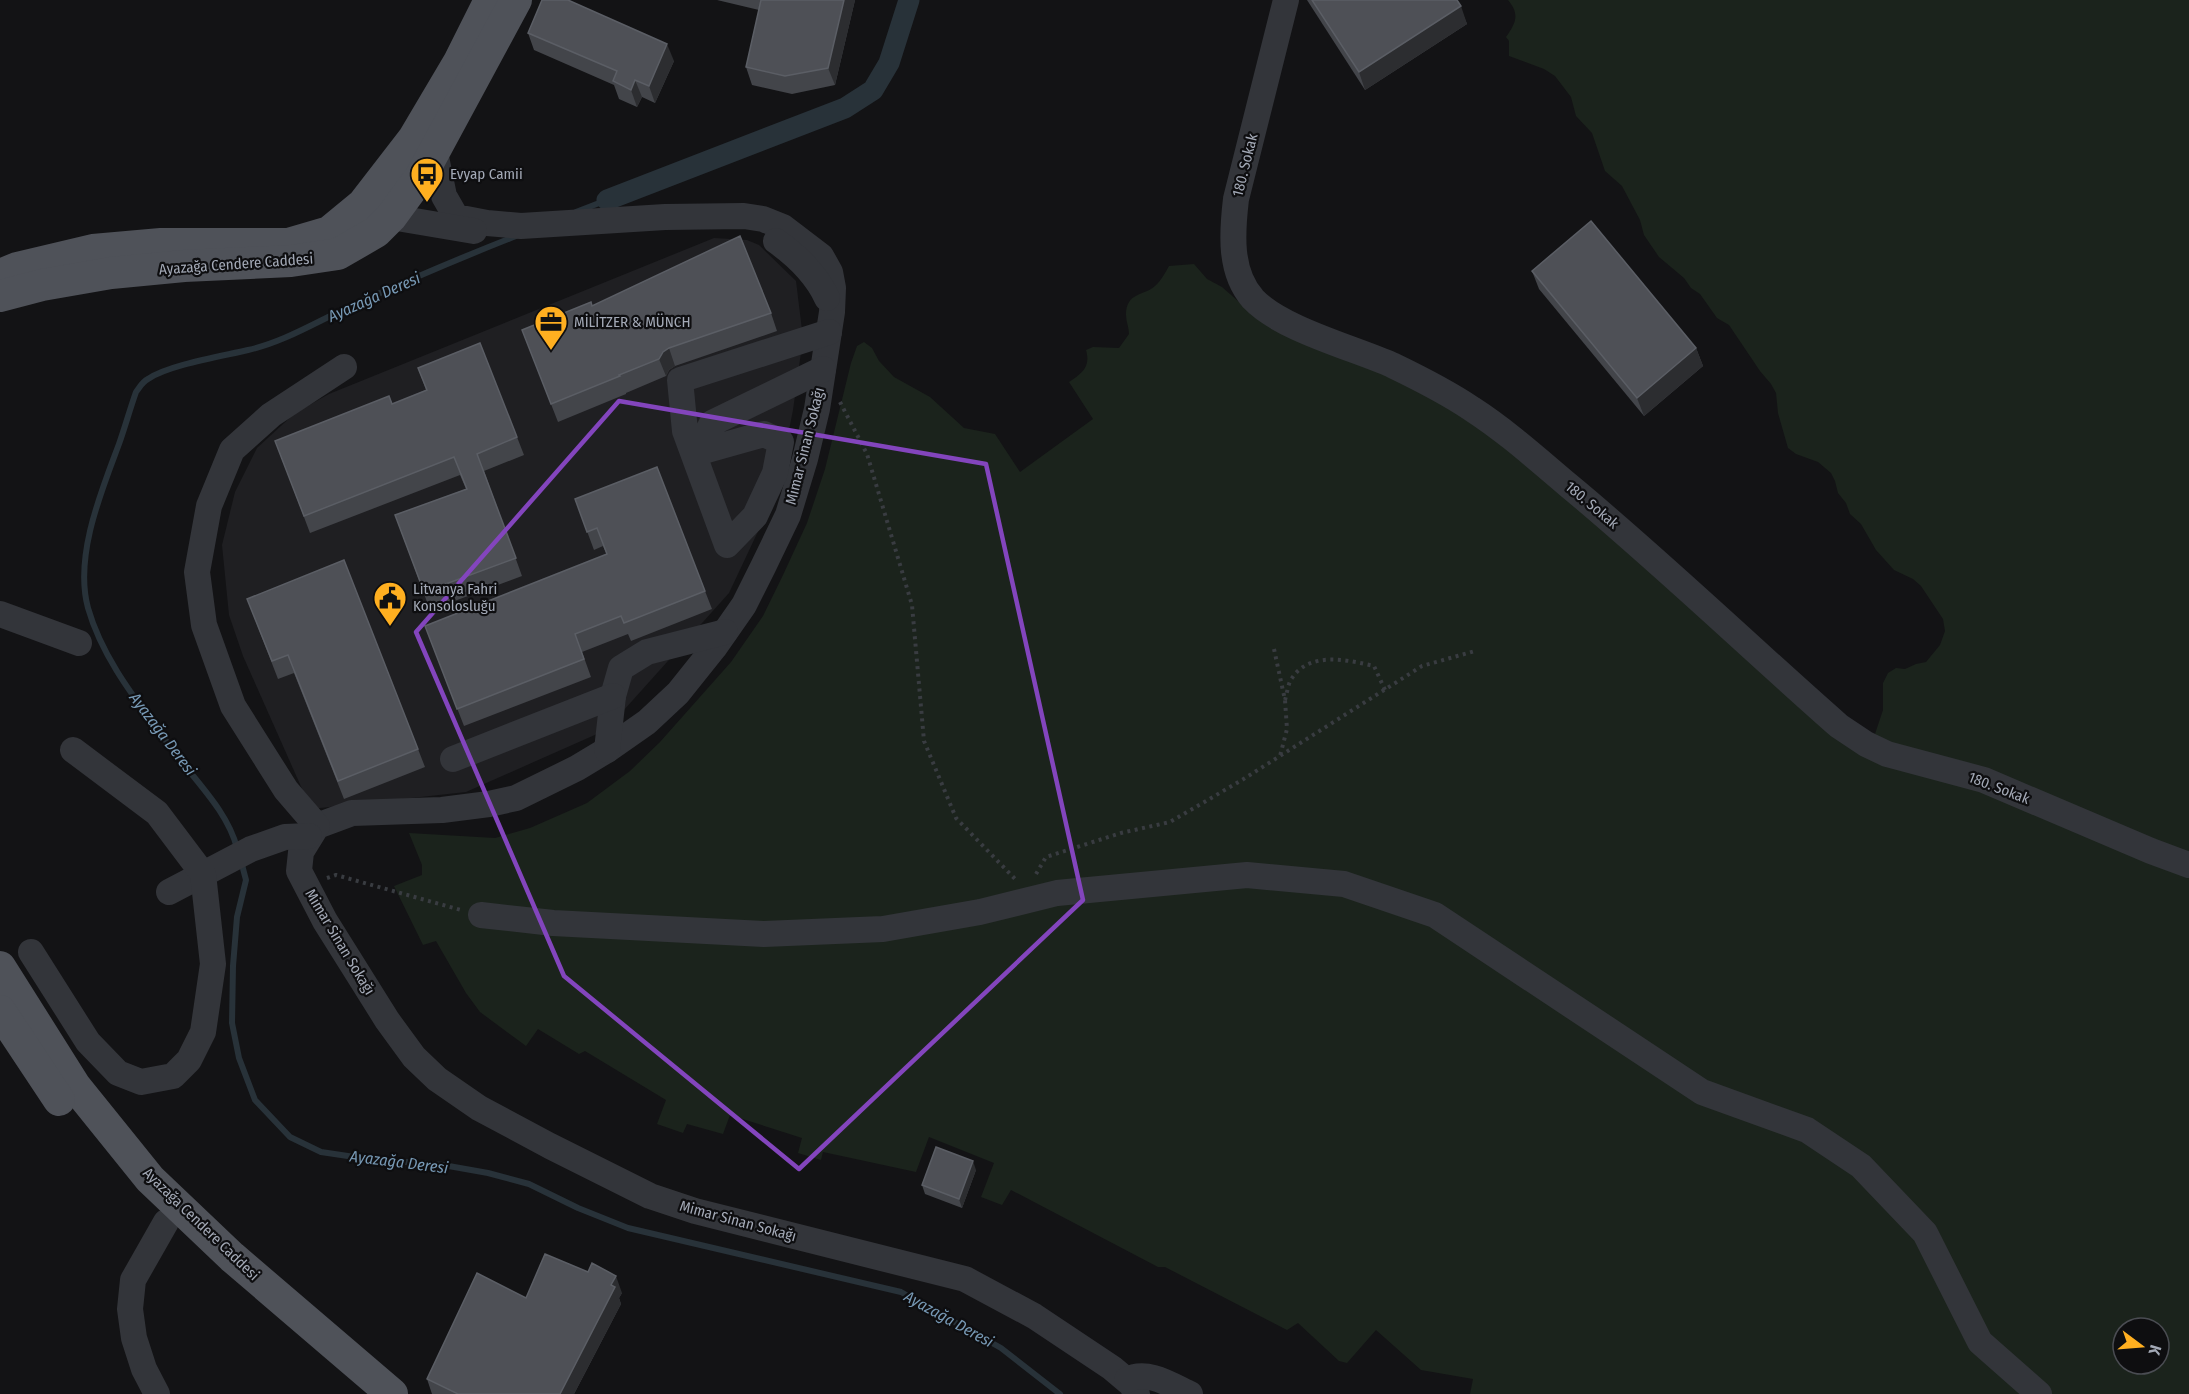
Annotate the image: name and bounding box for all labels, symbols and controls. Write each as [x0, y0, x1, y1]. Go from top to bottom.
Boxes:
street label: 180. Sokak [1228, 132, 1262, 198]
bus stop icon: Evyap Camii [409, 156, 445, 203]
place label: Evyap Camii [450, 165, 523, 183]
street label: Ayazağa Cendere Caddesi [158, 250, 314, 278]
water label: Ayazağa Deresi [324, 268, 423, 326]
office icon: MİLİTZER & MÜNCH [533, 304, 569, 351]
place label: MİLİTZER & MÜNCH [574, 313, 690, 331]
street label: Mimar Sinan Sokağı [782, 386, 828, 506]
street label: 180. Sokak [1562, 477, 1622, 533]
public building icon: Litvanya Fahri Konsolosluğu [372, 580, 408, 627]
place label: Litvanya Fahri Konsolosluğu [413, 580, 497, 615]
water label: Ayazağa Deresi [125, 688, 200, 779]
street label: 180. Sokak [1966, 768, 2032, 808]
street label: Mimar Sinan Sokağı [301, 886, 379, 998]
water label: Ayazağa Deresi [348, 1146, 449, 1177]
street label: Ayazağa Cendere Caddesi [139, 1164, 263, 1284]
street label: Mimar Sinan Sokağı [678, 1197, 798, 1245]
water label: Ayazağa Deresi [900, 1286, 997, 1351]
north arrow [2111, 1316, 2171, 1376]
text: K [2144, 1343, 2165, 1358]

